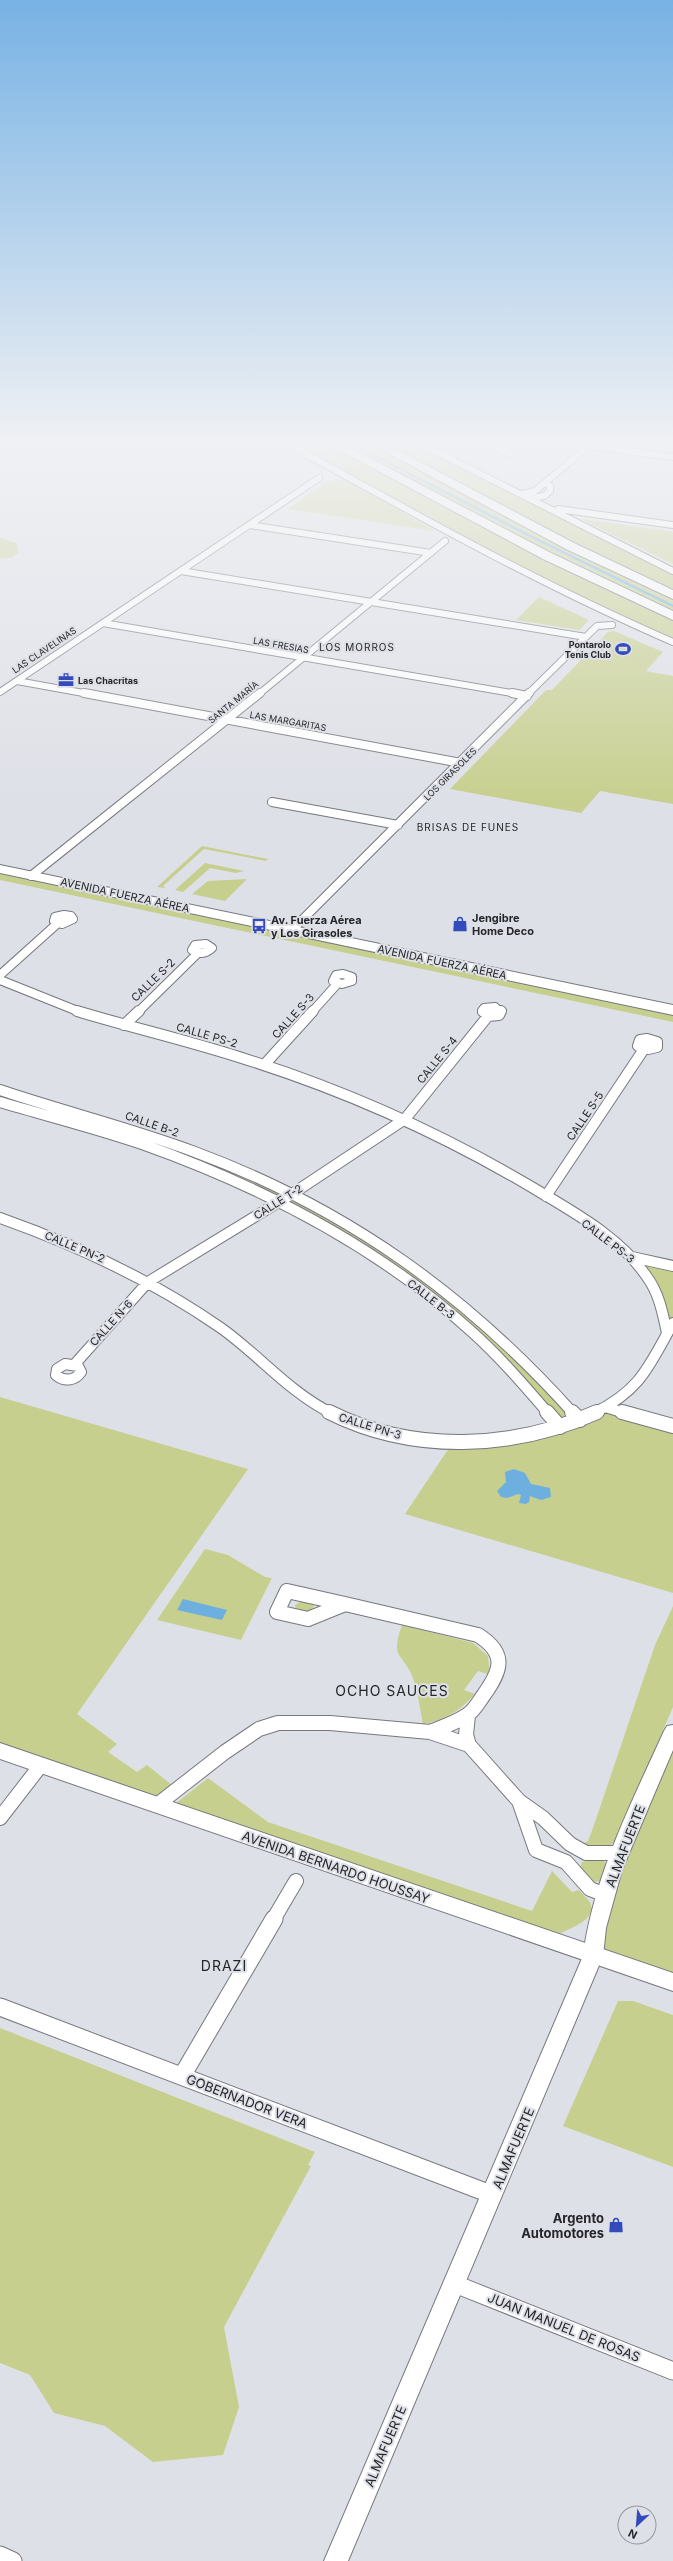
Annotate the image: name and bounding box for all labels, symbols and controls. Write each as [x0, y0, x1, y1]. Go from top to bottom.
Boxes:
street label: LAS CLAVELINAS [10, 624, 78, 675]
street label: LAS FRESIAS [252, 635, 310, 655]
place label: Pontarolo Tenis Club [565, 639, 611, 660]
sports icon: Pontarolo Tenis Club [614, 640, 632, 658]
district label: LOS MORROS [319, 641, 395, 653]
office icon: Las Chacritas [57, 671, 75, 689]
place label: Las Chacritas [78, 675, 138, 686]
street label: SANTA MARÍA [206, 678, 260, 726]
street label: LAS MARGARITAS [249, 709, 327, 733]
street label: LOS GIRASOLES [421, 745, 479, 803]
district label: BRISAS DE FUNES [417, 821, 519, 833]
street label: AVENIDA FUERZA AÉREA [59, 874, 191, 916]
place label: Jengibre Home Deco [472, 911, 534, 938]
place label: Av. Fuerza Aérea y Los Girasoles [271, 913, 362, 940]
shop icon: Jengibre Home Deco [451, 915, 469, 933]
bus stop icon: Av. Fuerza Aérea y Los Girasoles [250, 917, 268, 935]
street label: AVENIDA FUERZA AÉREA [376, 941, 508, 983]
street label: CALLE S-2 [128, 956, 178, 1004]
street label: CALLE S-3 [269, 990, 317, 1042]
street label: CALLE PS-2 [175, 1020, 239, 1050]
street label: CALLE S-4 [414, 1034, 460, 1086]
street label: CALLE S-5 [563, 1088, 607, 1143]
street label: CALLE B-2 [123, 1108, 181, 1140]
street label: CALLE T-2 [251, 1181, 305, 1223]
street label: CALLE PS-3 [579, 1216, 637, 1266]
street label: CALLE PN-2 [43, 1228, 107, 1266]
street label: CALLE B-3 [404, 1276, 458, 1322]
street label: CALLE N-6 [86, 1297, 136, 1349]
street label: CALLE PN-3 [337, 1410, 403, 1442]
district label: OCHO SAUCES [335, 1682, 449, 1699]
street label: ALMAFUERTE [602, 1803, 648, 1889]
street label: AVENIDA BERNARDO HOUSSAY [240, 1827, 432, 1907]
district label: DRAZI [201, 1957, 247, 1974]
street label: GOBERNADOR VERA [184, 2070, 310, 2132]
street label: ALMAFUERTE [489, 2105, 537, 2191]
place label: Argento Automotores [521, 2210, 604, 2241]
shop icon: Argento Automotores [607, 2216, 625, 2234]
street label: JUAN MANUEL DE ROSAS [485, 2289, 643, 2365]
street label: ALMAFUERTE [361, 2403, 409, 2489]
north arrow [617, 2505, 657, 2545]
text: N [626, 2526, 639, 2542]

